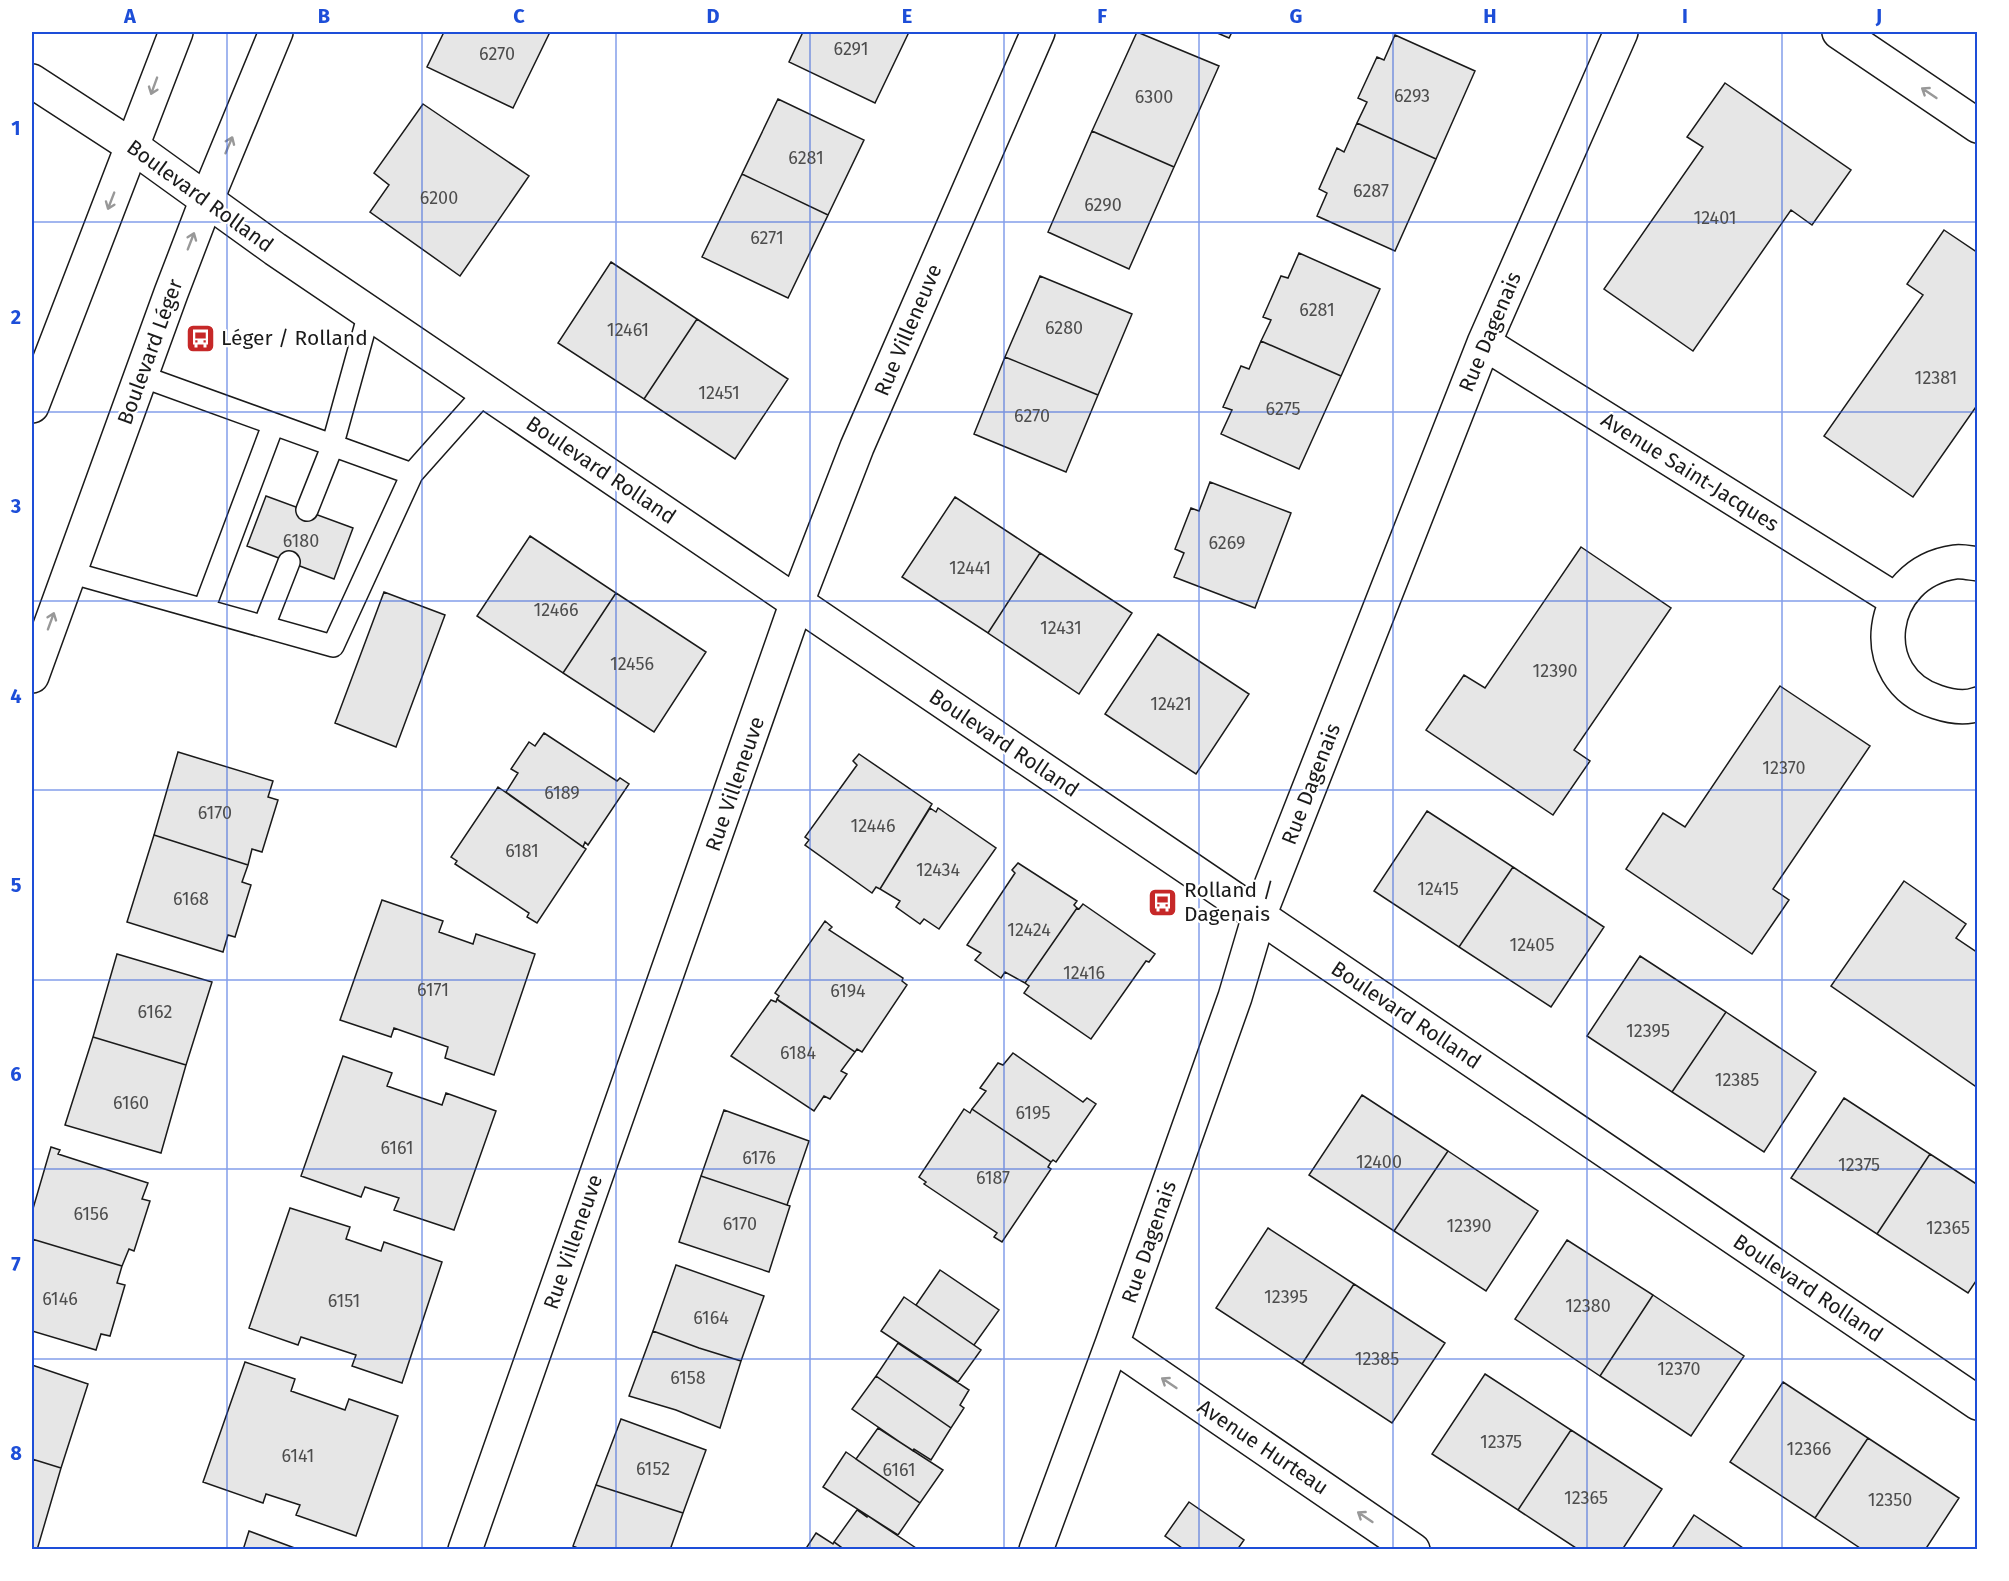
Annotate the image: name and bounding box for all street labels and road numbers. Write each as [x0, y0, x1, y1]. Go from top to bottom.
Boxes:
street label: Boulevard Rolland [122, 134, 278, 258]
street label: Rue Villeneuve [869, 260, 947, 400]
street label: Rue Dagenais [1453, 268, 1527, 396]
street label: Boulevard Léger [112, 276, 188, 428]
street label: Avenue Saint-Jacques [1596, 407, 1784, 537]
street label: Boulevard Rolland [521, 410, 681, 530]
street label: Boulevard Rolland [924, 683, 1084, 803]
street label: Rue Villeneuve [700, 713, 770, 855]
street label: Rue Dagenais [1276, 719, 1346, 848]
street label: Boulevard Rolland [1326, 955, 1486, 1075]
street label: Rue Villeneuve [538, 1171, 608, 1313]
street label: Rue Dagenais [1116, 1177, 1182, 1307]
street label: Boulevard Rolland [1728, 1228, 1888, 1348]
street label: Avenue Hurteau [1193, 1394, 1333, 1500]

